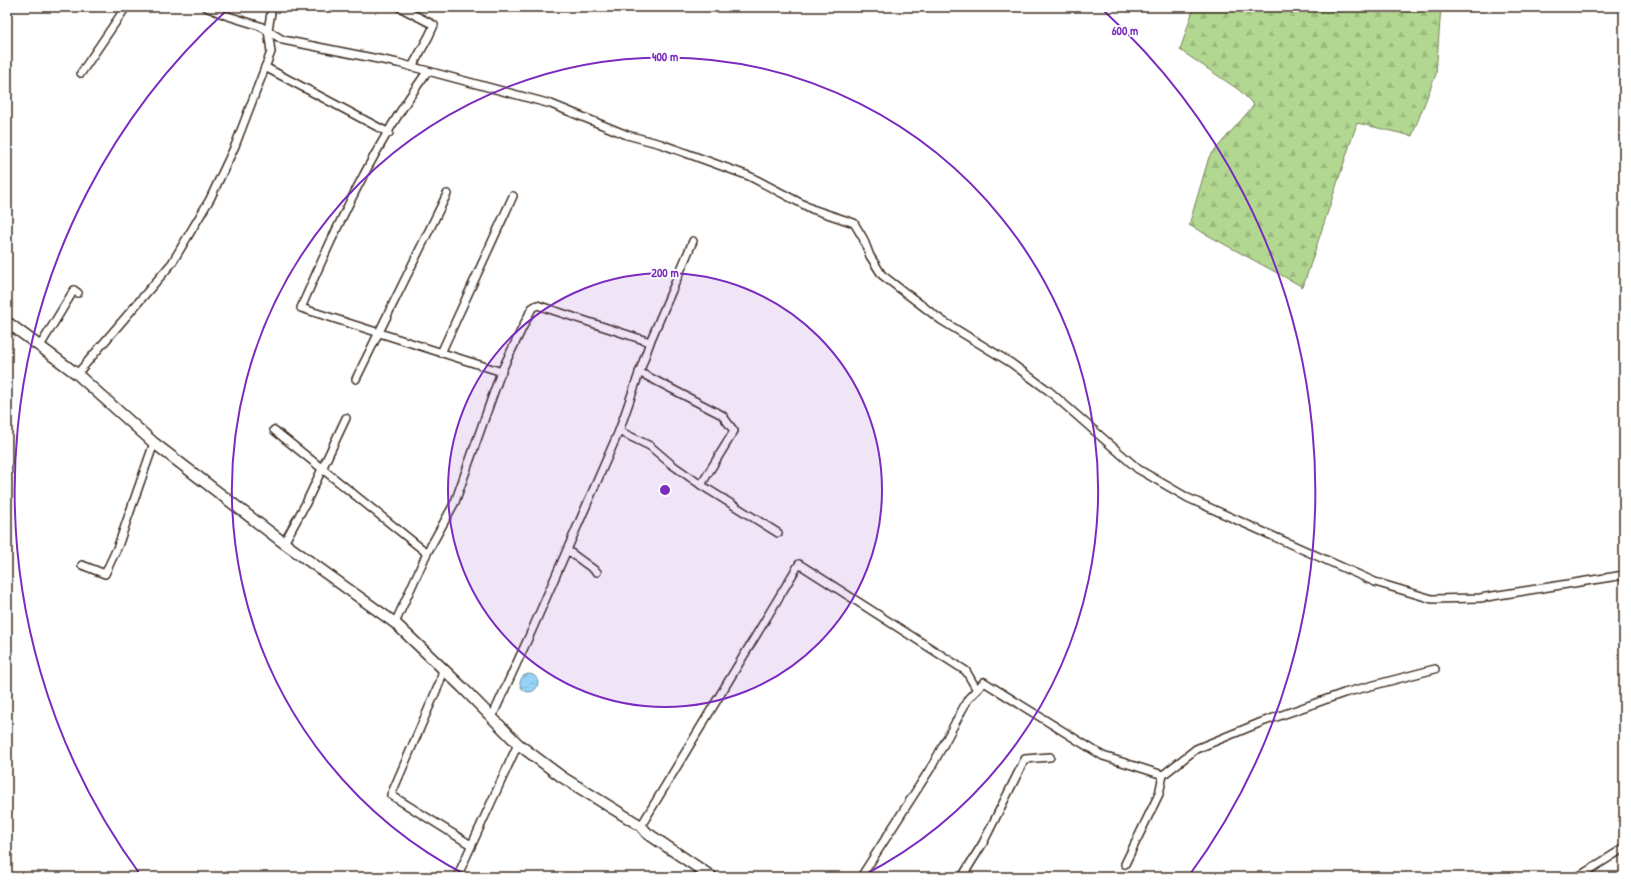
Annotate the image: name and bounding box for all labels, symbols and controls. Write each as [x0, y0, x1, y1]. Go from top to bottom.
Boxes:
text: 600 m [1112, 22, 1138, 39]
text: 400 m [652, 48, 678, 65]
text: 200 m [651, 264, 679, 281]
centre of rings [658, 483, 672, 497]

